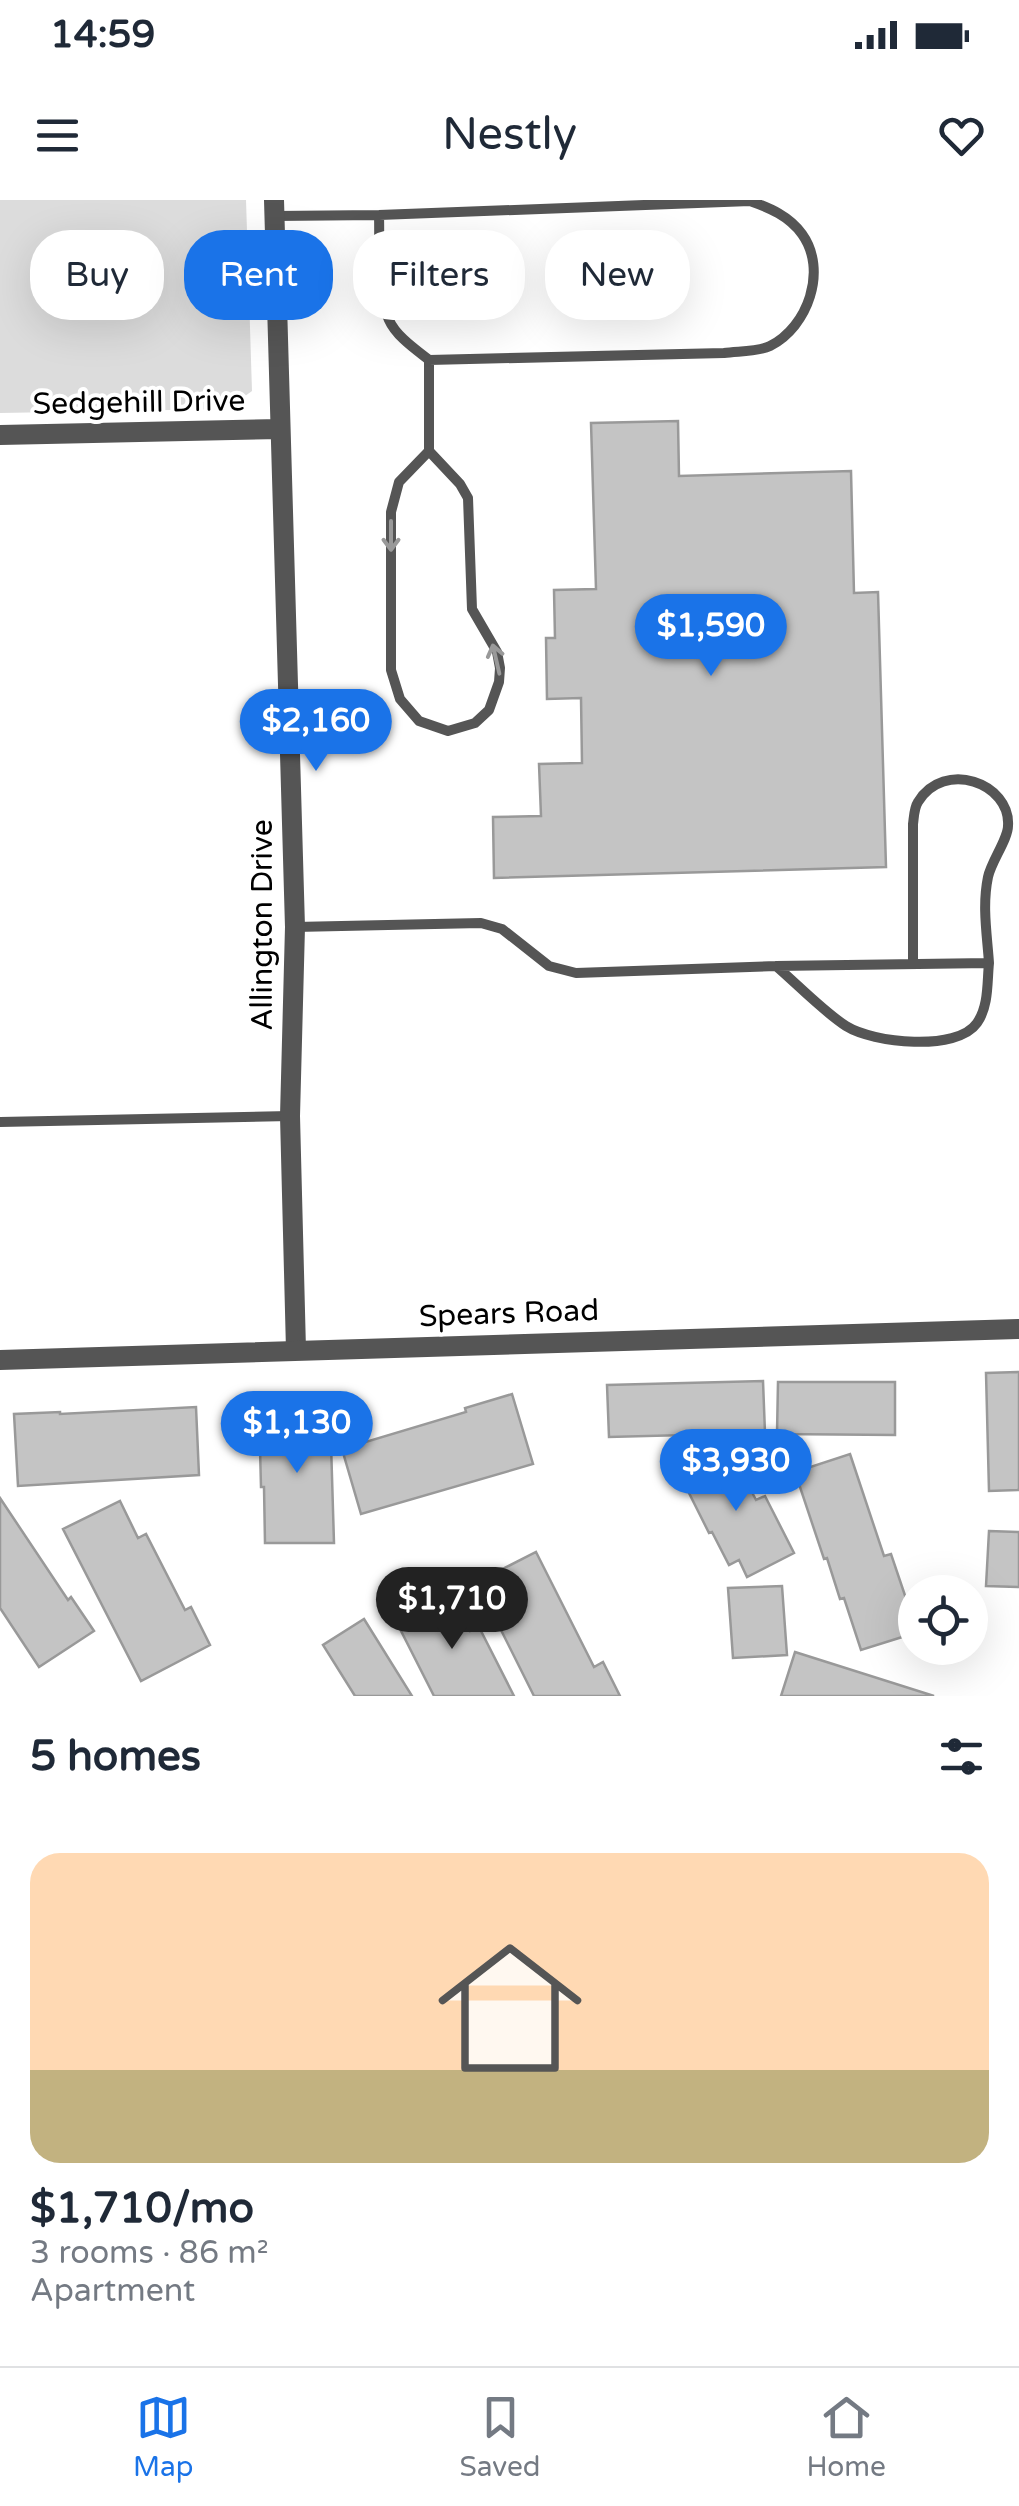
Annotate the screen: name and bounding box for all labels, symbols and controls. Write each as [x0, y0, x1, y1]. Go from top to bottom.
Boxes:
text: 14:59 [50, 12, 155, 58]
icon: menu [30, 108, 85, 163]
text: Nestly [442, 108, 577, 162]
icon: heart [934, 108, 989, 163]
chip: Buy [30, 230, 164, 320]
chip: Rent [184, 230, 333, 320]
chip: Filters [353, 230, 525, 320]
chip: New [545, 230, 690, 320]
street label: Sedgehill Drive [32, 382, 246, 423]
one-way arrow [382, 518, 400, 551]
pin: $1,590 [630, 594, 792, 679]
text: $1,590 [657, 607, 765, 645]
one-way arrow [486, 644, 504, 676]
pin: $2,160 [235, 689, 397, 774]
text: $2,160 [262, 702, 370, 740]
street label: Allington Drive [244, 819, 281, 1031]
street label: Spears Road [418, 1292, 600, 1335]
pin: $1,130 [216, 1391, 378, 1476]
text: $1,130 [243, 1404, 351, 1442]
pin: $3,930 [655, 1429, 817, 1514]
text: $3,930 [682, 1442, 790, 1480]
pin: $1,710 [371, 1567, 533, 1652]
map controls [898, 1575, 988, 1665]
button: locate [898, 1575, 988, 1665]
text: $1,710 [398, 1580, 506, 1618]
icon: filters [934, 1729, 989, 1784]
text: 5 homes [30, 1731, 201, 1782]
icon: home [420, 1918, 600, 2098]
text: $1,710/mo [30, 2183, 254, 2234]
text: 3 rooms · 86 m² [30, 2234, 269, 2272]
text: Apartment [30, 2272, 195, 2310]
tab: Map [133, 2390, 194, 2484]
tab: Saved [460, 2390, 541, 2484]
tab: Home [807, 2390, 886, 2484]

